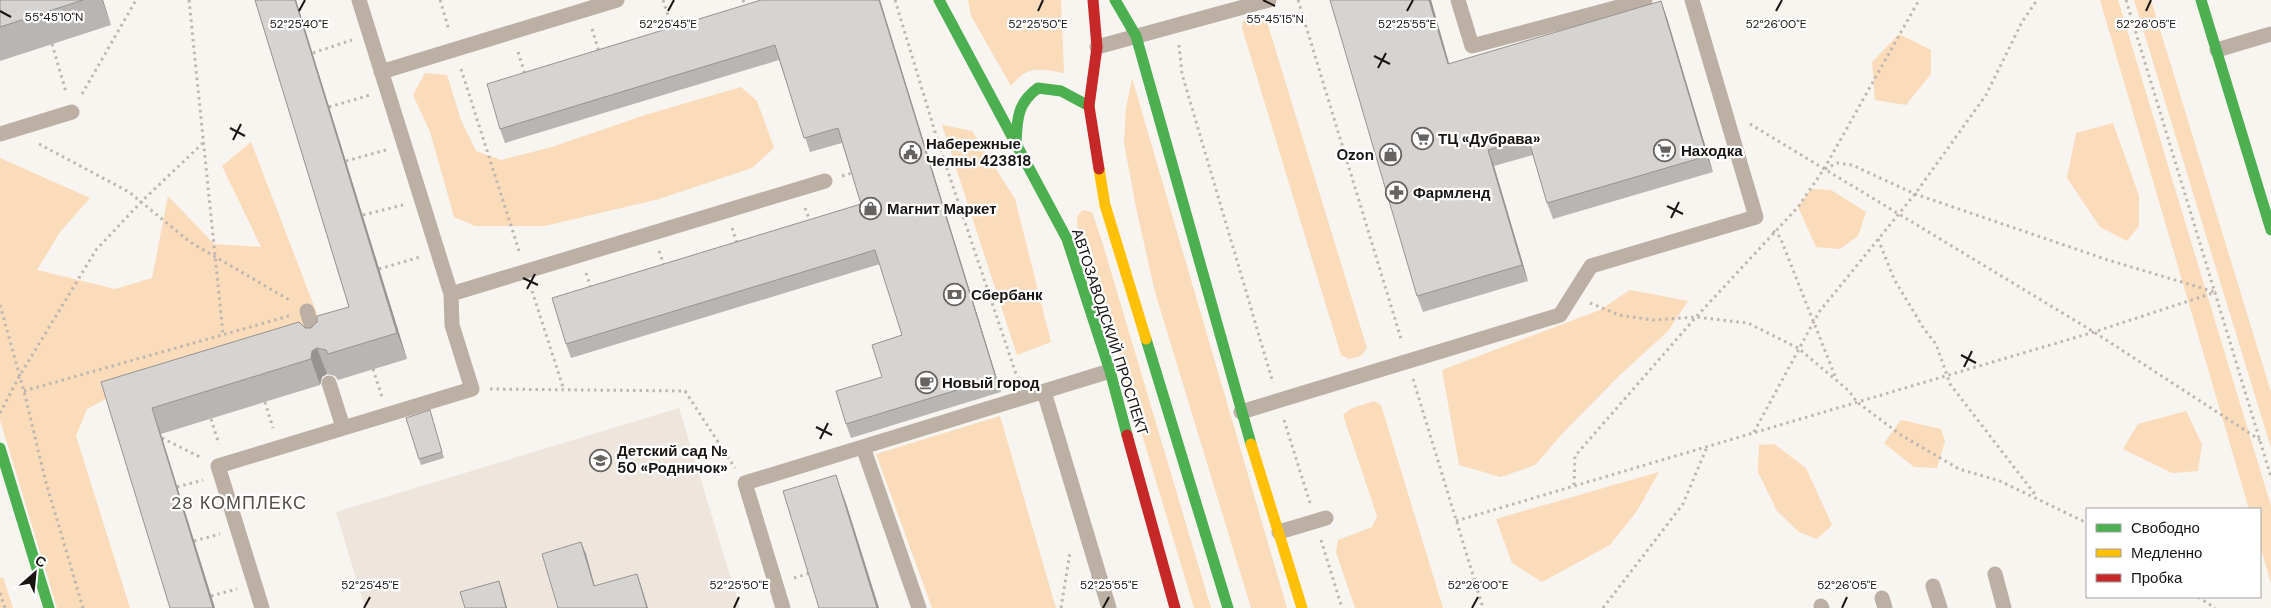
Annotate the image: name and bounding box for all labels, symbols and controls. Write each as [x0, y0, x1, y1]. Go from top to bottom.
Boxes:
text: 55°45'10"N [25, 9, 83, 25]
text: 55°45'15"N [1246, 11, 1304, 27]
text: 52°25'40"E [269, 16, 329, 32]
text: 52°25'45"E [639, 16, 697, 32]
text: 52°25'50"E [1008, 16, 1068, 32]
text: 52°25'55"E [1378, 16, 1436, 32]
text: 52°26'00"E [1745, 16, 1807, 32]
text: 52°26'05"E [2116, 16, 2176, 32]
supermarket icon: ТЦ «Дубрава» [1410, 127, 1434, 151]
place label: ТЦ «Дубрава» [1438, 129, 1541, 149]
place label: Набережные Челны 423818 [926, 134, 1031, 171]
supermarket icon: Находка [1653, 139, 1677, 163]
public building icon: Набережные Челны 423818 [898, 141, 922, 165]
place label: Находка [1681, 141, 1743, 161]
shop icon: Ozon [1378, 143, 1402, 167]
place label: Ozon [1336, 145, 1374, 165]
pharmacy icon: Фармленд [1385, 181, 1409, 205]
place label: Фармленд [1413, 183, 1491, 203]
shop icon: Магнит Маркет [859, 197, 883, 221]
place label: Магнит Маркет [887, 199, 997, 219]
street label: АВТОЗАВОДСКИЙ ПРОСПЕКТ [1067, 226, 1153, 438]
bank icon: Сбербанк [943, 283, 967, 307]
place label: Сбербанк [971, 285, 1043, 305]
cafe icon: Новый город [914, 371, 938, 395]
place label: Новый город [942, 373, 1040, 393]
place label: Детский сад № 50 «Родничок» [617, 441, 728, 478]
school or university icon: Детский сад № 50 «Родничок» [589, 448, 613, 472]
district label: 28 КОМПЛЕКС [171, 491, 307, 515]
legend [2086, 508, 2261, 598]
text: Свободно [2131, 518, 2200, 538]
text: Медленно [2131, 543, 2202, 563]
north arrow [10, 548, 60, 598]
text: С [32, 551, 49, 572]
text: Пробка [2131, 568, 2183, 588]
text: 52°25'45"E [341, 577, 399, 593]
text: 52°25'50"E [709, 577, 769, 593]
text: 52°25'55"E [1080, 577, 1138, 593]
text: 52°26'00"E [1447, 577, 1509, 593]
text: 52°26'05"E [1817, 577, 1877, 593]

